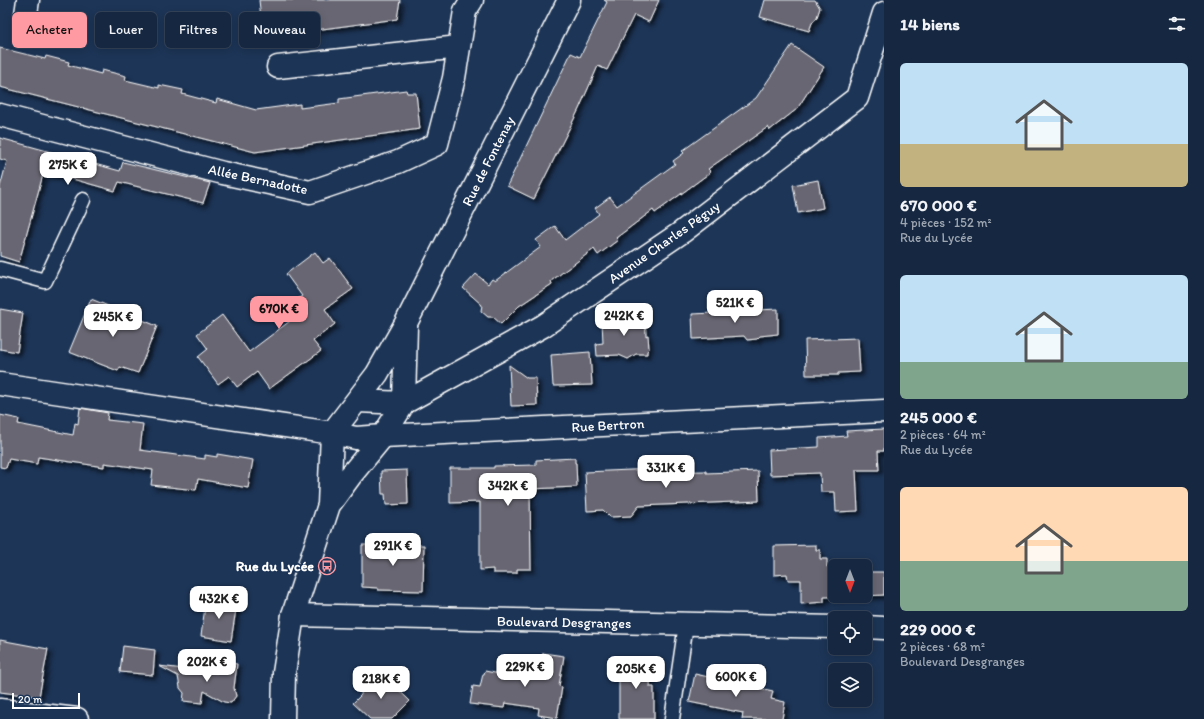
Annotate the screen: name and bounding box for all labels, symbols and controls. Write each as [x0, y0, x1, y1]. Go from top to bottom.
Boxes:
chip: Acheter [12, 12, 87, 48]
chip: Louer [95, 12, 157, 48]
chip: Filtres [165, 12, 231, 48]
chip: Nouveau [239, 12, 320, 48]
icon: filters [1166, 13, 1188, 35]
text: 14 biens [900, 14, 960, 34]
icon: home [1008, 89, 1080, 161]
street label: Rue de Fontenay [458, 113, 519, 209]
pin: 275K € [35, 152, 101, 186]
text: 275K € [49, 157, 87, 172]
street label: Allée Bernadotte [207, 161, 309, 198]
text: 670 000 € [900, 195, 977, 215]
street label: Avenue Charles Péguy [605, 197, 724, 287]
text: 4 pièces · 152 m² [900, 215, 992, 230]
text: Rue du Lycée [900, 230, 973, 245]
pin: 521K € [702, 290, 768, 324]
text: 521K € [716, 295, 754, 310]
pin: 670K € [246, 296, 312, 330]
text: 670K € [259, 301, 299, 316]
icon: home [1008, 301, 1080, 373]
pin: 242K € [591, 303, 657, 337]
pin: 245K € [80, 304, 146, 338]
text: 242K € [604, 308, 644, 323]
text: 245K € [93, 309, 133, 324]
text: 245 000 € [900, 407, 977, 427]
street label: Rue Bertron [571, 415, 645, 436]
text: 2 pièces · 64 m² [900, 427, 986, 442]
text: Rue du Lycée [900, 442, 973, 457]
pin: 331K € [633, 455, 699, 489]
text: 331K € [647, 460, 685, 475]
pin: 342K € [475, 473, 541, 507]
text: 342K € [488, 478, 528, 493]
icon: home [1008, 513, 1080, 585]
pin: 291K € [360, 533, 426, 567]
text: 291K € [374, 538, 412, 553]
bus stop icon: Rue du Lycée [317, 556, 337, 576]
place label: Rue du Lycée [236, 558, 314, 575]
north arrow [828, 559, 872, 603]
map controls [828, 559, 872, 707]
pin: 432K € [186, 586, 252, 620]
text: 432K € [199, 591, 239, 606]
button: locate [828, 611, 872, 655]
street label: Boulevard Desgranges [497, 613, 631, 632]
text: 229 000 € [900, 619, 976, 639]
text: 2 pièces · 68 m² [900, 639, 985, 654]
pin: 202K € [174, 649, 240, 683]
text: 202K € [187, 654, 227, 669]
pin: 229K € [492, 654, 558, 688]
text: Boulevard Desgranges [900, 654, 1025, 669]
pin: 205K € [603, 656, 669, 690]
text: 229K € [505, 659, 545, 674]
text: 205K € [616, 661, 656, 676]
button: layers [828, 663, 872, 707]
pin: 600K € [703, 664, 769, 698]
pin: 218K € [348, 666, 414, 700]
text: 600K € [715, 669, 757, 684]
text: 218K € [362, 671, 400, 686]
scale bar [12, 691, 80, 710]
text: 20 m [18, 693, 42, 706]

